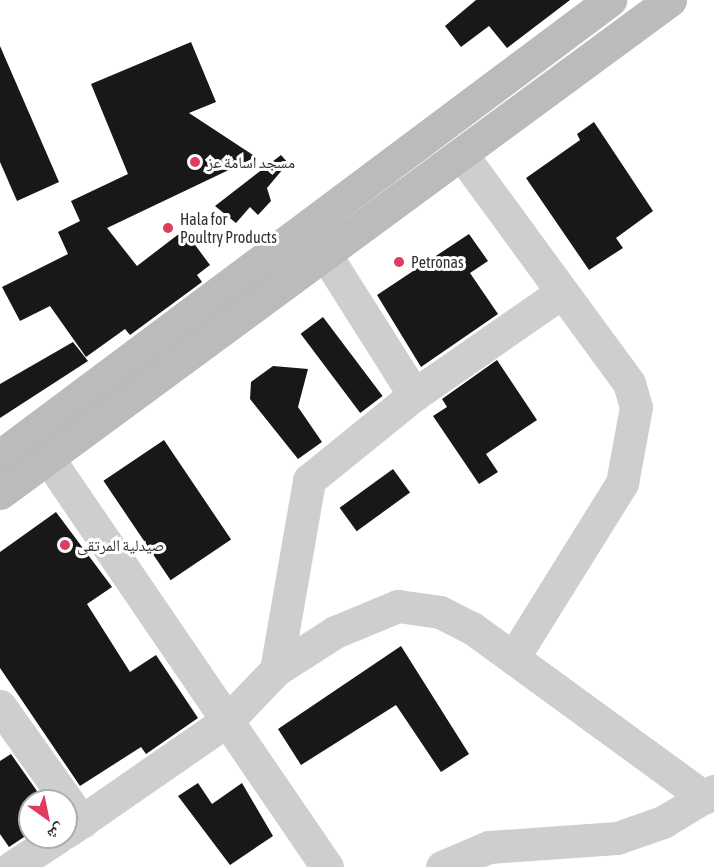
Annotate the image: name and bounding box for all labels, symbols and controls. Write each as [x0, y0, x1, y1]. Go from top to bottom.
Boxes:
place label: مسجد اسامة عز [207, 152, 295, 172]
marker: مسجد اسامة عز [188, 155, 202, 169]
place label: Hala for Poultry Products [180, 209, 277, 247]
marker: Hala for Poultry Products [161, 221, 175, 235]
place label: Petronas [411, 252, 464, 272]
marker: Petronas [392, 255, 406, 269]
place label: صيدلية المرتقى [77, 535, 164, 555]
marker: صيدلية المرتقى [58, 538, 72, 552]
north arrow [18, 789, 78, 849]
text: ش [45, 820, 69, 845]

